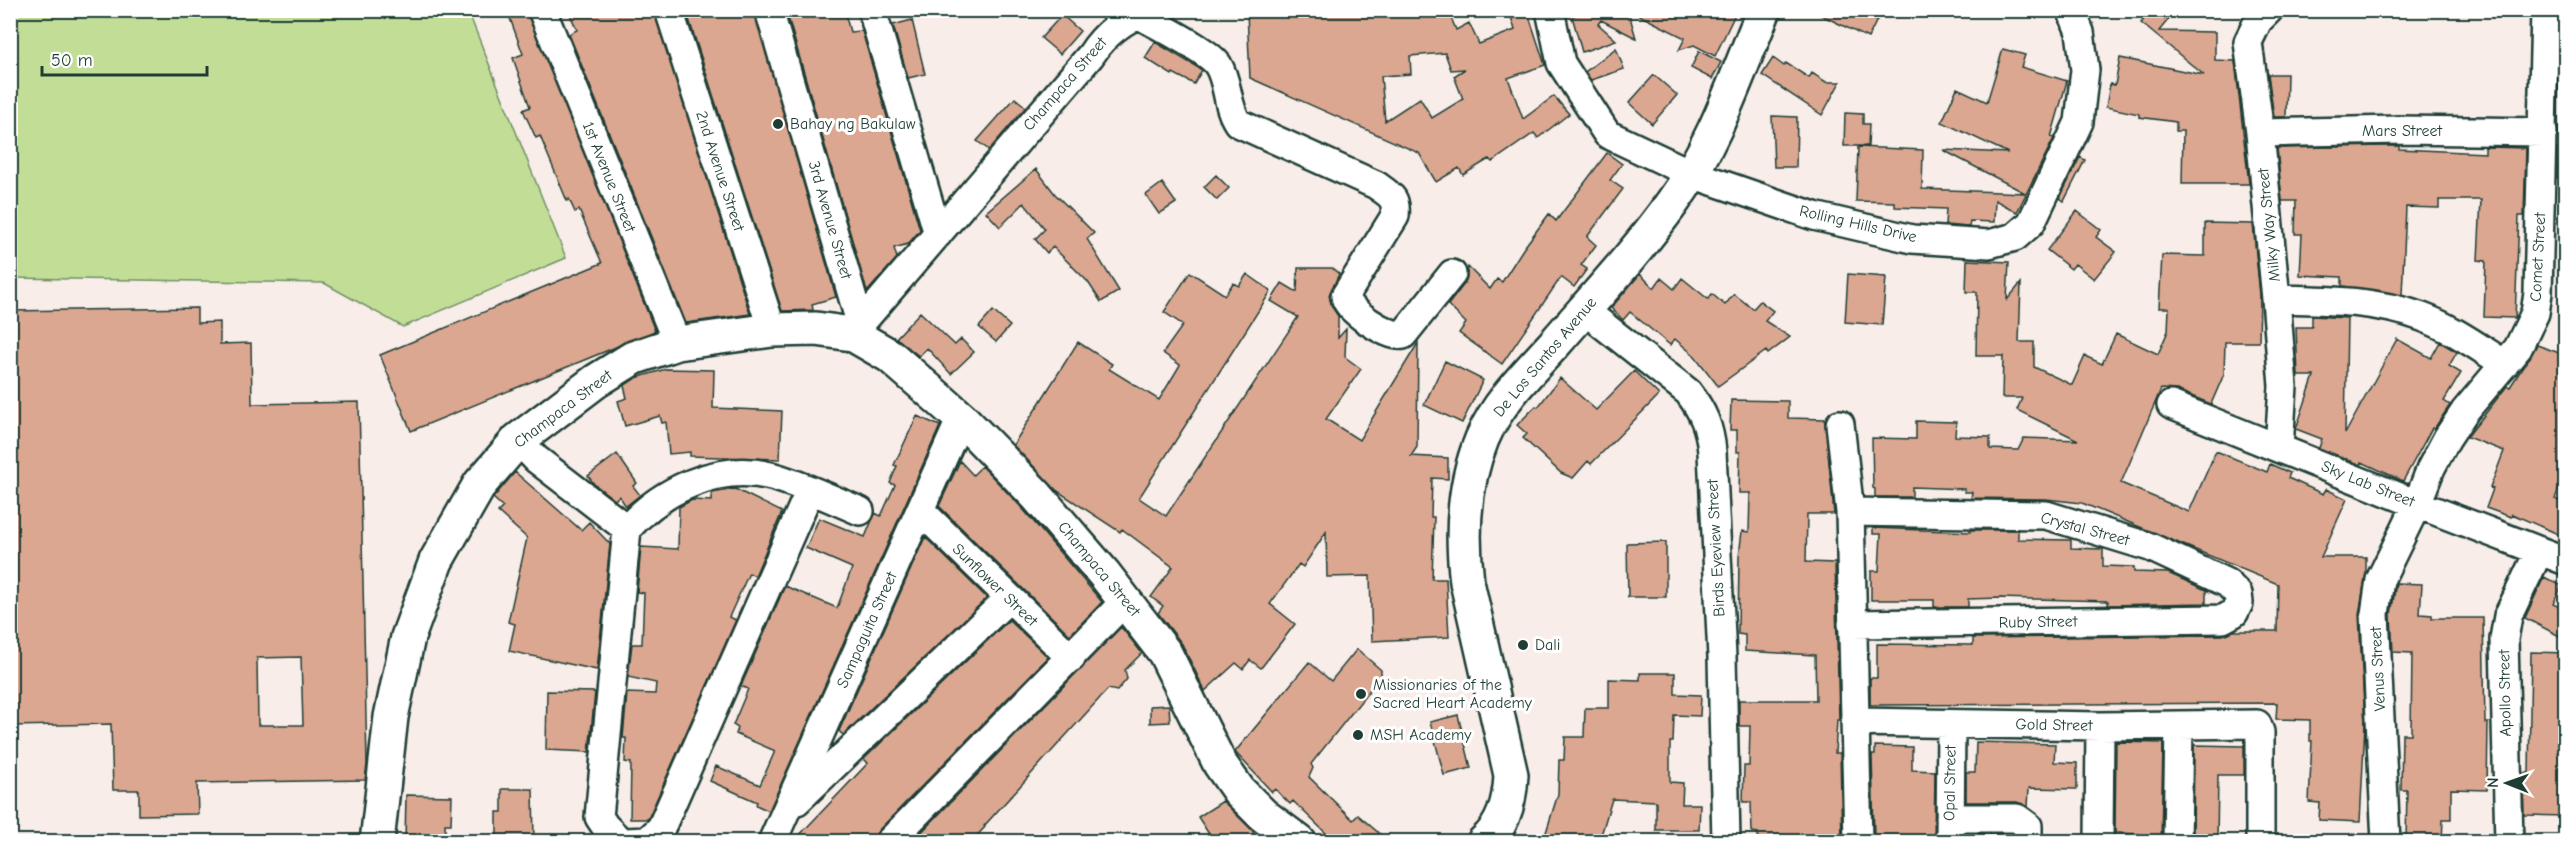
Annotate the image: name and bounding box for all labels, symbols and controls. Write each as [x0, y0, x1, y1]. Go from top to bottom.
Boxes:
street label: Champaca Street [1019, 33, 1111, 134]
scale bar [42, 39, 207, 77]
text: 50 m [51, 50, 93, 71]
street label: 2nd Avenue Street [692, 109, 748, 234]
place label: Bahay ng Bakulaw [790, 115, 916, 133]
marker: Bahay ng Bakulaw [771, 117, 785, 131]
street label: 1st Avenue Street [579, 119, 639, 235]
street label: Mars Street [2362, 122, 2442, 140]
street label: 3rd Avenue Street [805, 159, 856, 281]
street label: Milky Way Street [2254, 167, 2284, 283]
street label: Rolling Hills Drive [1798, 202, 1918, 246]
street label: Comet Street [2527, 211, 2549, 302]
street label: De Los Santos Avenue [1490, 294, 1600, 420]
street label: Champaca Street [510, 366, 616, 452]
street label: Sky Lab Street [2319, 457, 2418, 511]
street label: Birds Eyeview Street [1703, 478, 1729, 617]
street label: Crystal Street [2039, 508, 2132, 550]
street label: Champaca Street [1054, 518, 1144, 620]
street label: Sunflower Street [949, 540, 1042, 630]
street label: Sampaguita Street [833, 569, 901, 691]
street label: Ruby Street [1998, 612, 2078, 632]
street label: Venus Street [2367, 626, 2389, 712]
place label: Dali [1535, 636, 1560, 654]
marker: Dali [1516, 638, 1530, 652]
street label: Apollo Street [2495, 649, 2515, 737]
place label: Missionaries of the Sacred Heart Academy [1373, 676, 1533, 712]
marker: Missionaries of the Sacred Heart Academy [1354, 687, 1368, 701]
street label: Gold Street [2015, 715, 2093, 735]
place label: MSH Academy [1370, 726, 1472, 744]
marker: MSH Academy [1351, 728, 1365, 742]
street label: Opal Street [1940, 744, 1960, 821]
north arrow [2477, 753, 2537, 813]
text: N [2484, 777, 2502, 788]

